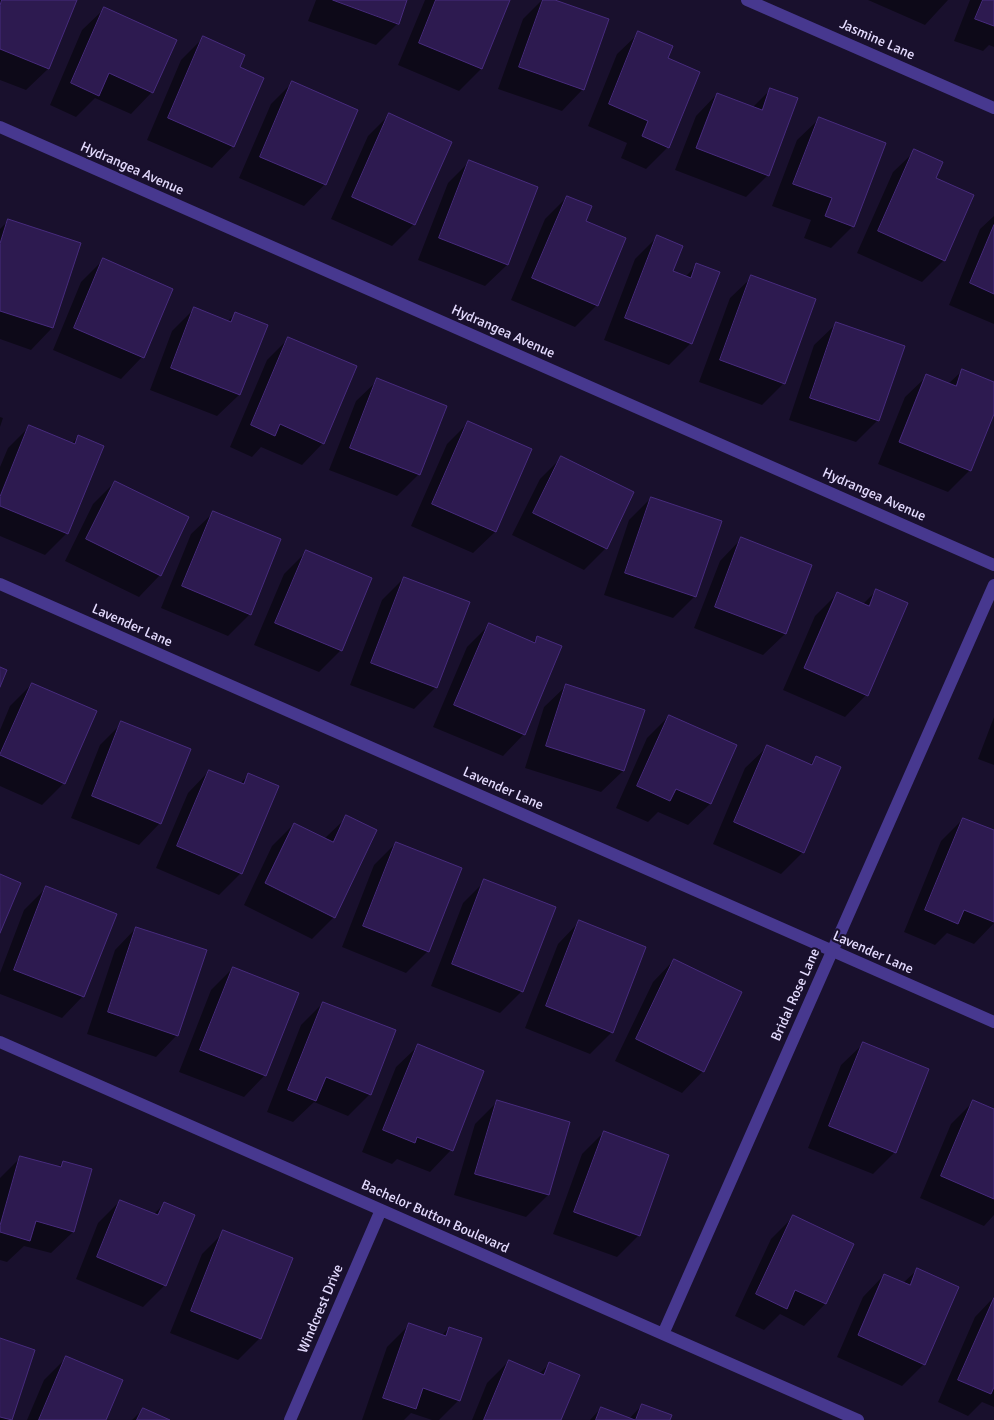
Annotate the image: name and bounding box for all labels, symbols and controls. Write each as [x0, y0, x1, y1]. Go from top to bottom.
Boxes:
street label: Jasmine Lane [837, 16, 917, 64]
street label: Hydrangea Avenue [78, 139, 186, 199]
street label: Hydrangea Avenue [449, 302, 557, 362]
street label: Hydrangea Avenue [820, 465, 928, 525]
street label: Lavender Lane [89, 601, 175, 651]
street label: Lavender Lane [460, 764, 546, 814]
street label: Lavender Lane [830, 928, 916, 978]
street label: Bridal Rose Lane [768, 946, 824, 1044]
street label: Bachelor Button Boulevard [358, 1177, 512, 1257]
street label: Windcrest Drive [295, 1262, 347, 1356]

